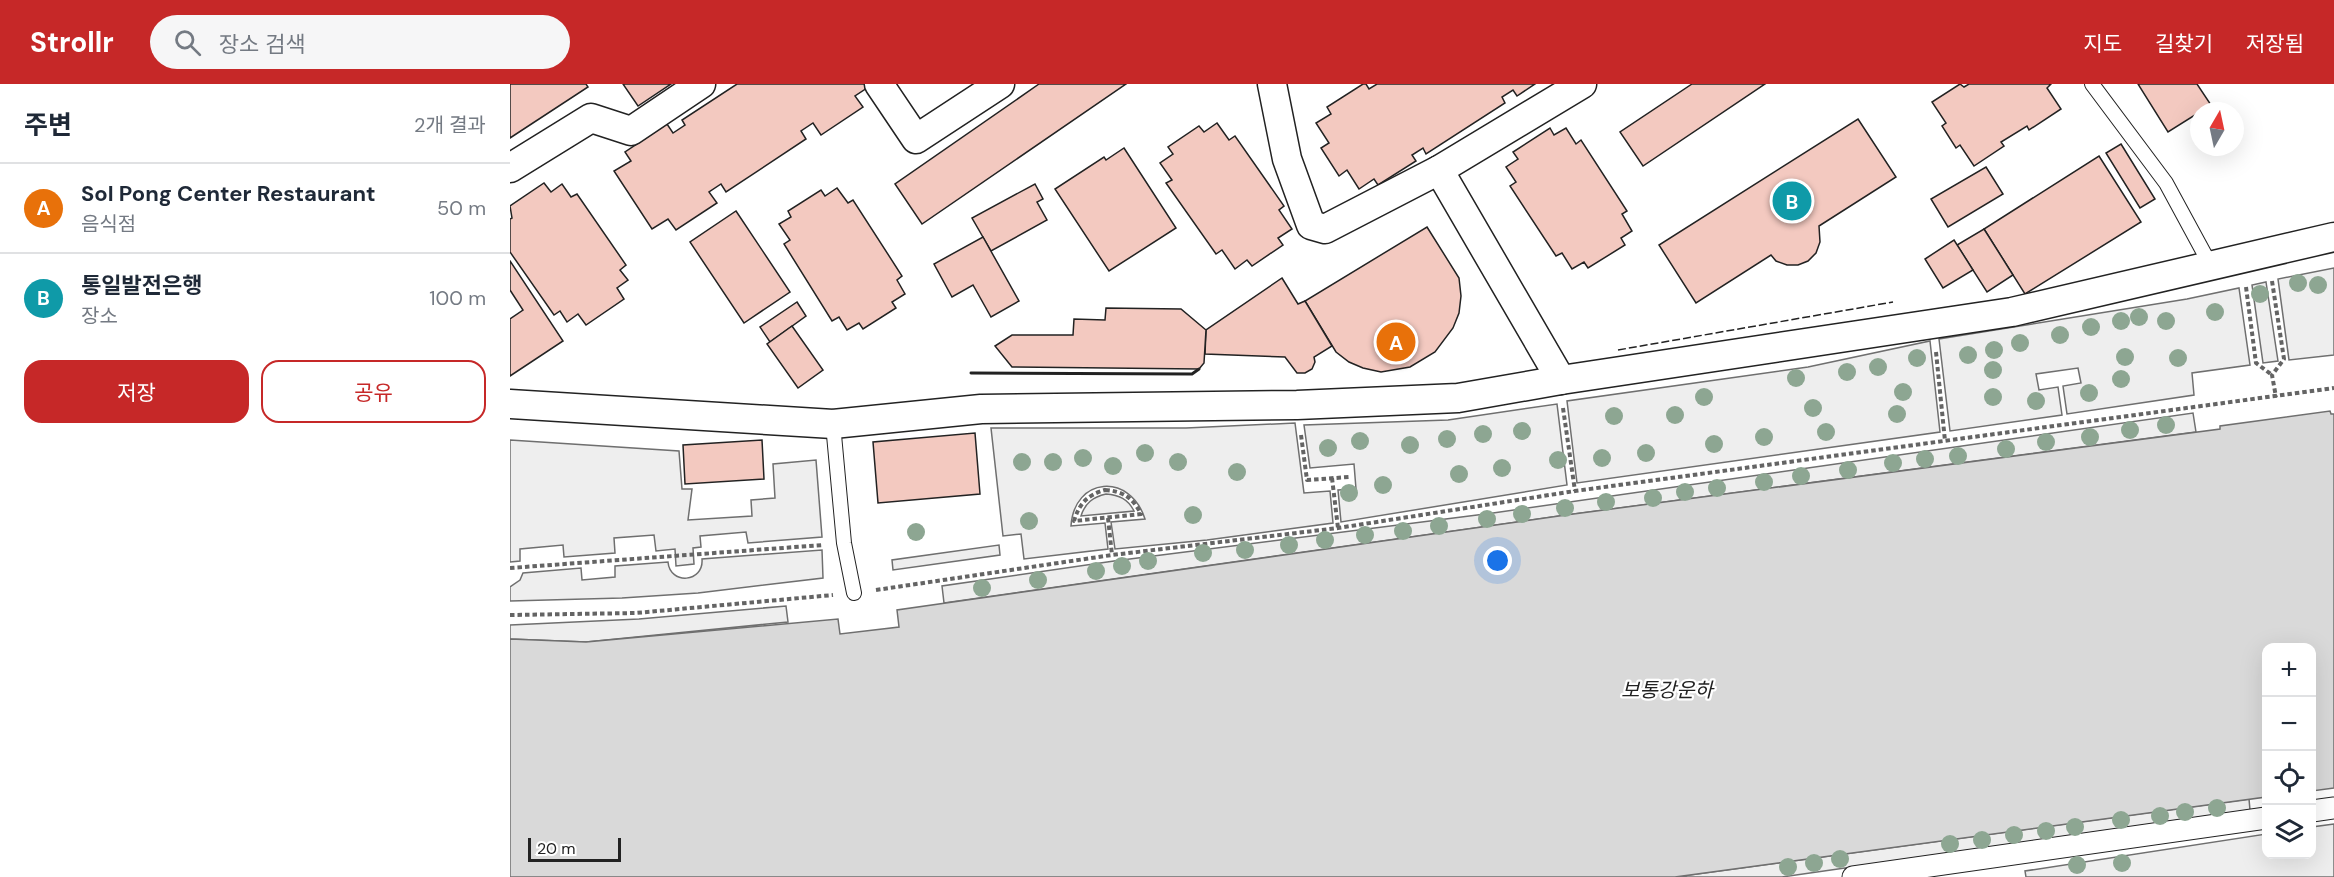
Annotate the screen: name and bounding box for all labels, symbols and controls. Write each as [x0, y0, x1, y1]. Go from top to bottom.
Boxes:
search box [150, 15, 570, 69]
text: Strollr [30, 24, 114, 61]
icon: search [171, 26, 204, 59]
text: 장소 검색 [219, 30, 306, 59]
text: 지도 [2083, 30, 2122, 58]
text: 길찾기 [2155, 30, 2213, 58]
text: 저장됨 [2246, 30, 2304, 58]
north arrow [2190, 102, 2244, 156]
text: 주변 [24, 108, 72, 142]
text: 2개 결과 [414, 112, 486, 138]
pin: B [1772, 178, 1812, 224]
text: Sol Pong Center Restaurant [81, 179, 376, 208]
text: A [36, 195, 51, 221]
text: 50 m [437, 195, 486, 221]
text: 음식점 [81, 211, 136, 237]
text: 통일발전은행 [81, 271, 202, 300]
text: B [37, 285, 50, 311]
text: 100 m [429, 285, 486, 311]
text: 장소 [81, 303, 118, 329]
pin: A [1376, 320, 1416, 364]
button: 저장 [24, 360, 249, 423]
button: 공유 [261, 360, 486, 423]
your location [1483, 546, 1512, 575]
map controls [2262, 643, 2316, 859]
button: + [2262, 643, 2316, 697]
water label: 보통강운하 [1621, 677, 1716, 703]
button: − [2262, 697, 2316, 751]
button: locate [2262, 751, 2316, 805]
button: layers [2262, 805, 2316, 859]
scale bar [528, 835, 621, 862]
text: 20 m [537, 838, 576, 859]

